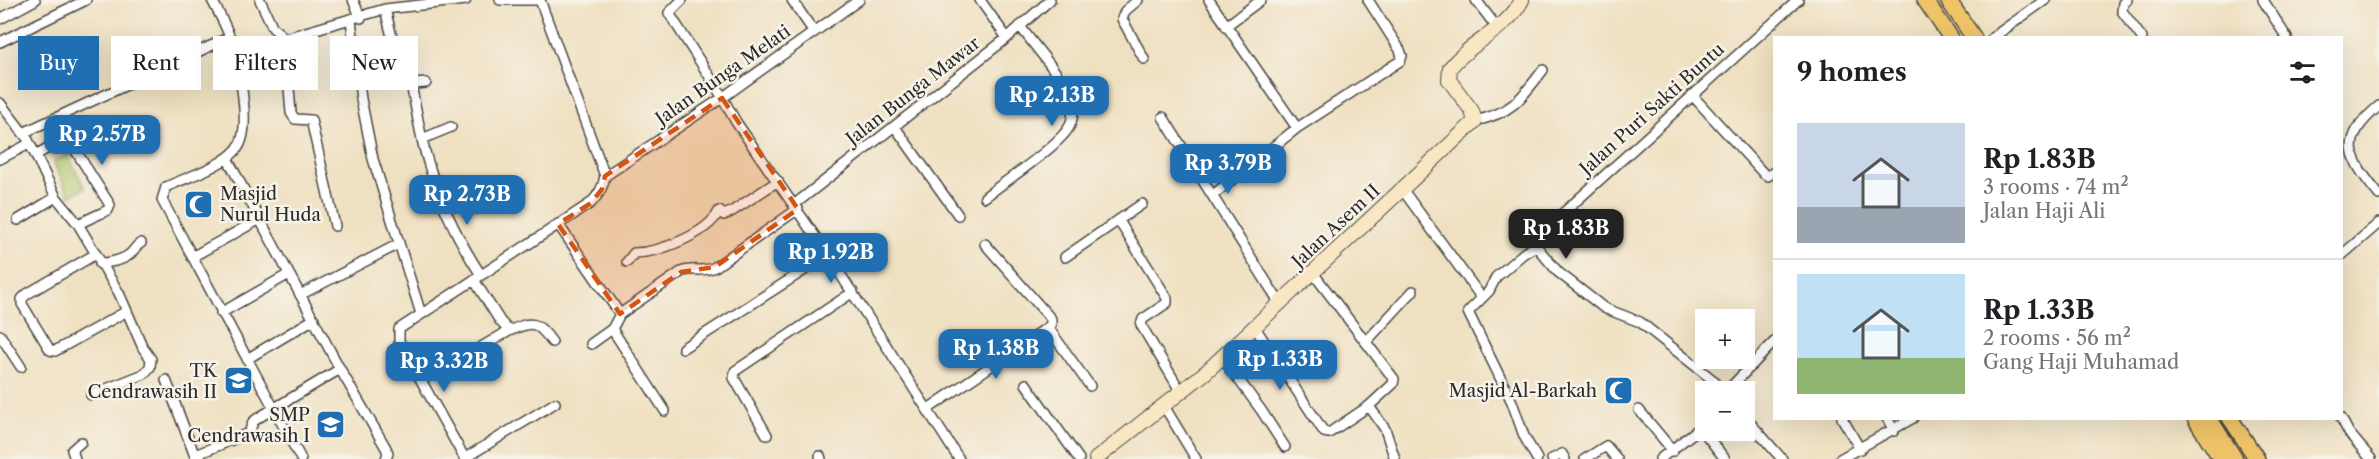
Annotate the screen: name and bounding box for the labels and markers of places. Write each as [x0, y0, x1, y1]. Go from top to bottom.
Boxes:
pin: Rp 2.13B [990, 76, 1114, 127]
pin: Rp 2.57B [40, 115, 164, 166]
pin: Rp 3.79B [1166, 144, 1290, 195]
pin: Rp 2.73B [405, 175, 529, 226]
place label: Masjid Nurul Huda [220, 183, 322, 226]
mosque icon: Masjid Nurul Huda [183, 188, 215, 220]
pin: Rp 1.83B [1504, 209, 1628, 260]
pin: Rp 1.92B [769, 233, 893, 284]
pin: Rp 1.38B [934, 329, 1058, 380]
pin: Rp 1.33B [1218, 340, 1342, 391]
pin: Rp 3.32B [382, 342, 506, 393]
place label: TK Cendrawasih II [87, 360, 218, 403]
school or university icon: TK Cendrawasih II [222, 365, 254, 397]
mosque icon: Masjid Al-Barkah [1602, 375, 1634, 407]
place label: Masjid Al-Barkah [1449, 380, 1597, 402]
place label: SMP Cendrawasih I [187, 404, 310, 447]
school or university icon: SMP Cendrawasih I [315, 409, 347, 441]

